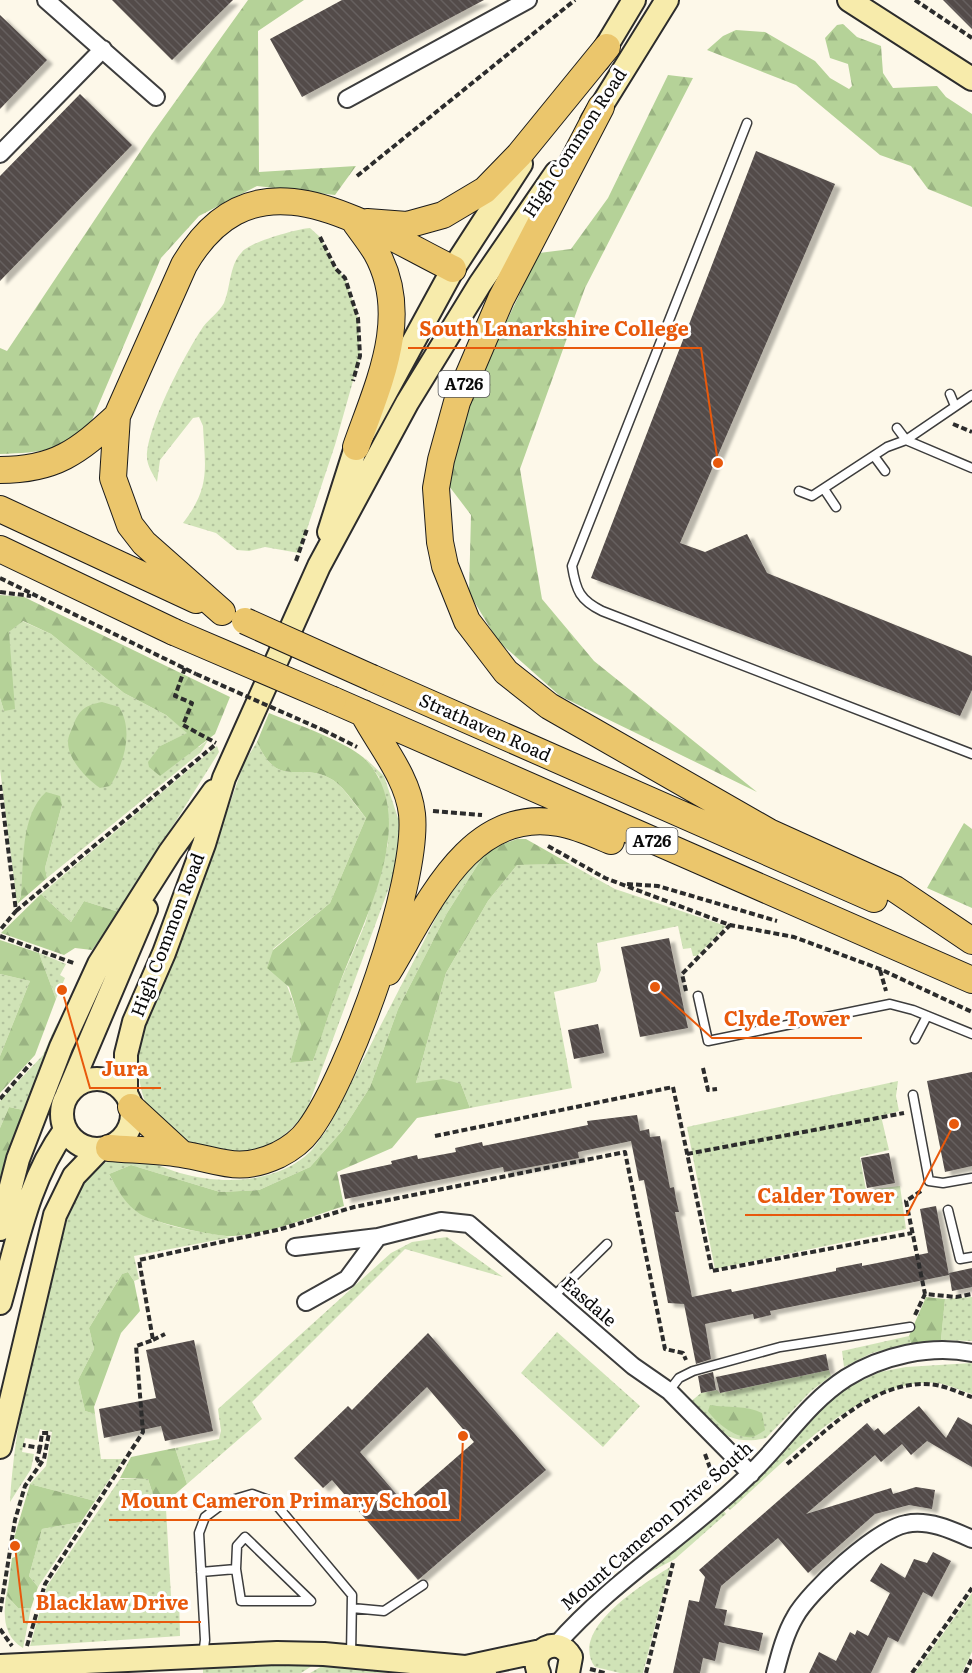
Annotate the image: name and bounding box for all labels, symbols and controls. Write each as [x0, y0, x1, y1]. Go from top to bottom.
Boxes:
street label: High Common Road [515, 62, 632, 222]
callout: South Lanarkshire College [408, 310, 701, 348]
text: South Lanarkshire College [419, 312, 689, 342]
road number: A726 [438, 371, 490, 397]
street label: Strathaven Road [415, 685, 556, 768]
road number: A726 [626, 828, 678, 854]
street label: High Common Road [123, 849, 210, 1020]
callout: Clyde Tower [712, 1000, 862, 1038]
text: Clyde Tower [724, 1002, 850, 1032]
callout: Jura [90, 1050, 161, 1088]
text: Jura [102, 1052, 149, 1082]
callout: Calder Tower [745, 1177, 907, 1215]
text: Calder Tower [757, 1179, 895, 1209]
street label: Easdale [557, 1269, 623, 1332]
street label: Mount Cameron Drive South [554, 1434, 758, 1616]
callout: Mount Cameron Primary School [109, 1482, 460, 1520]
text: Mount Cameron Primary School [121, 1484, 448, 1514]
callout: Blacklaw Drive [24, 1584, 201, 1622]
text: Blacklaw Drive [35, 1586, 189, 1616]

